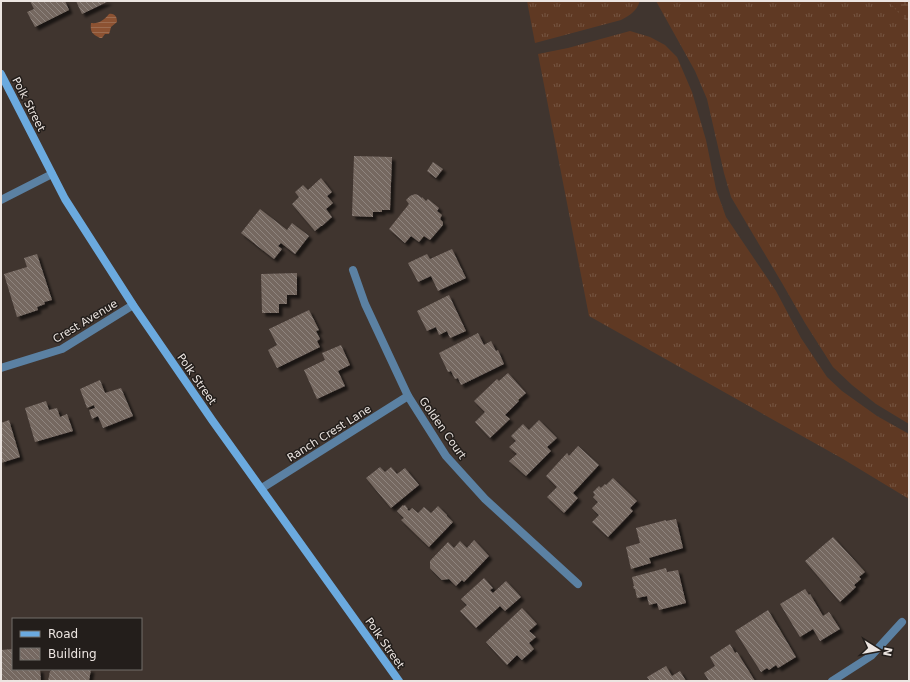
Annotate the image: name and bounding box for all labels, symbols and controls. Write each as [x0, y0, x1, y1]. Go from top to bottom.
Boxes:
street label: Polk Street [9, 75, 48, 134]
street label: Crest Avenue [51, 297, 120, 346]
street label: Polk Street [174, 351, 219, 408]
street label: Golden Court [416, 395, 469, 462]
street label: Ranch Crest Lane [285, 402, 374, 465]
street label: Polk Street [362, 615, 407, 672]
legend [12, 618, 142, 670]
text: Road [48, 627, 78, 641]
north arrow [858, 630, 898, 670]
text: N [880, 646, 895, 658]
text: Building [48, 647, 97, 661]

